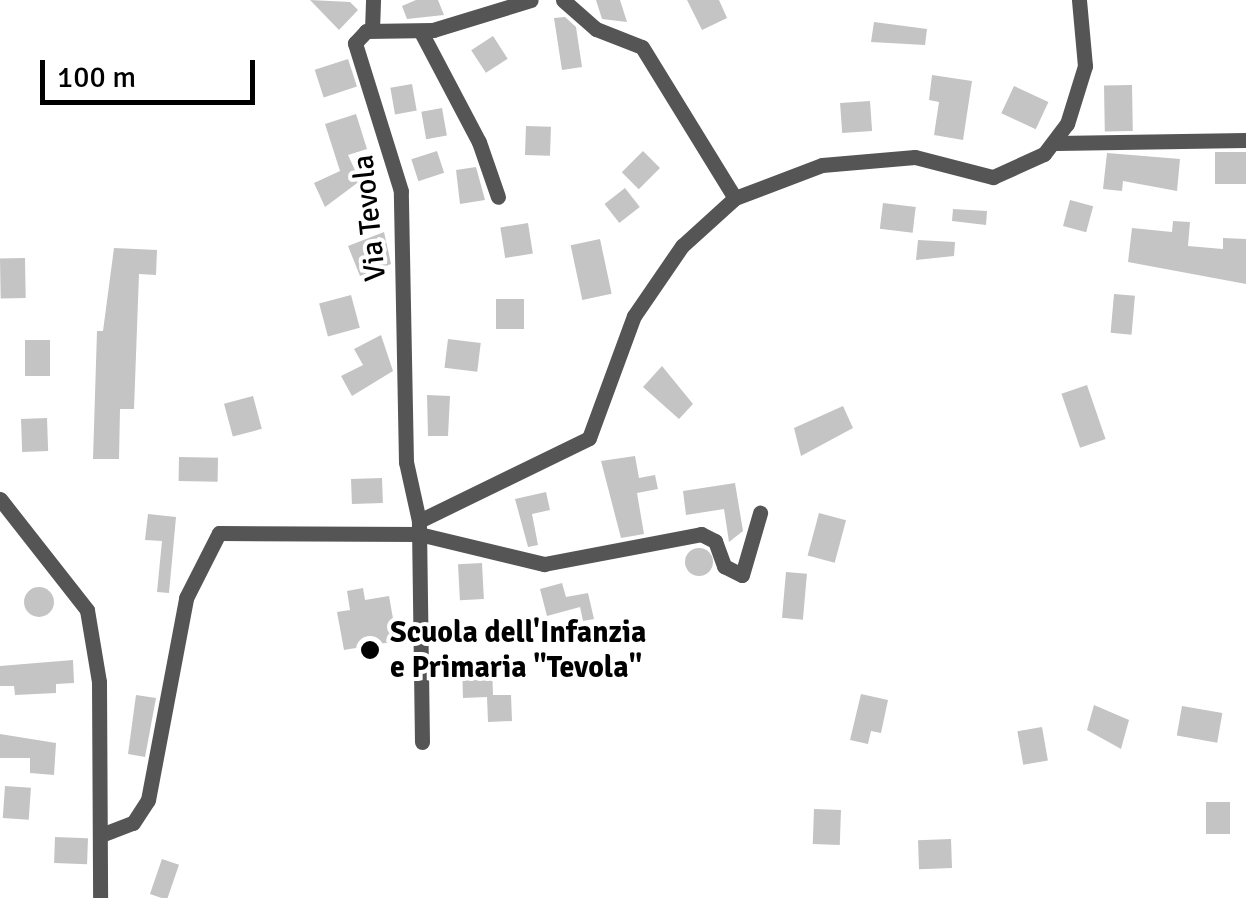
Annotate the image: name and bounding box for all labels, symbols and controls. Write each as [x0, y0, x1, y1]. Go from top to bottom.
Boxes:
scale bar [45, 40, 260, 102]
text: 100 m [57, 59, 136, 96]
street label: Via Tevola [345, 153, 395, 283]
place label: Scuola dell'Infanzia e Primaria "Tevola" [390, 615, 646, 686]
marker: Scuola dell'Infanzia e Primaria "Tevola" [359, 639, 381, 661]

